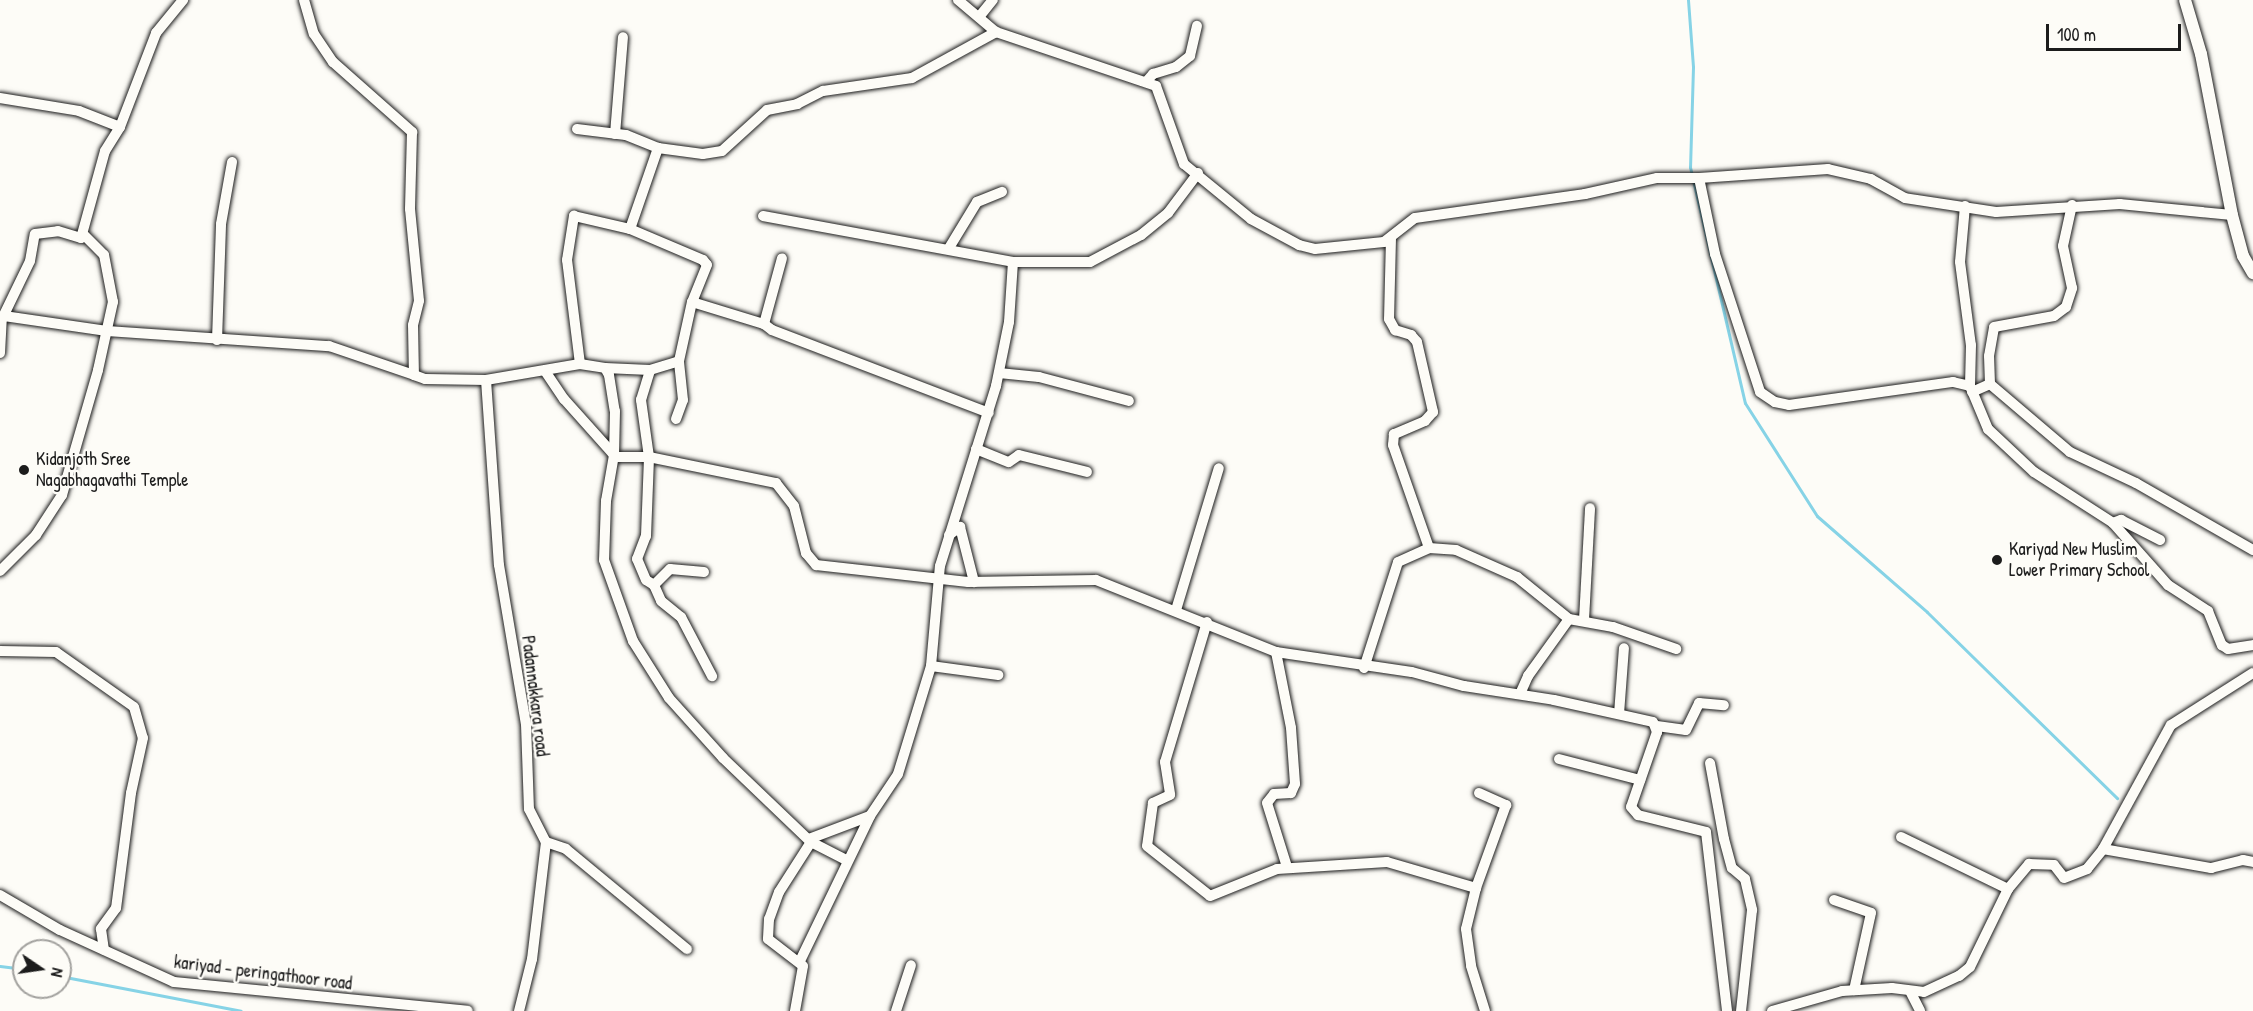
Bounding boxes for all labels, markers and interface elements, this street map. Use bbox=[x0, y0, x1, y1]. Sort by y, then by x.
scale bar bbox=[2049, 12, 2184, 50]
text: 100 m bbox=[2057, 22, 2096, 47]
place label: Kidanjoth Sree Nagabhagavathi Temple bbox=[36, 449, 188, 492]
marker: Kidanjoth Sree Nagabhagavathi Temple bbox=[17, 463, 31, 477]
place label: Kariyad New Muslim Lower Primary School bbox=[2009, 539, 2149, 582]
marker: Kariyad New Muslim Lower Primary School bbox=[1990, 553, 2004, 567]
street label: Padannakkara road bbox=[517, 634, 553, 758]
north arrow bbox=[12, 939, 72, 999]
street label: kariyad - peringathoor road bbox=[173, 951, 353, 995]
text: N bbox=[46, 966, 69, 979]

